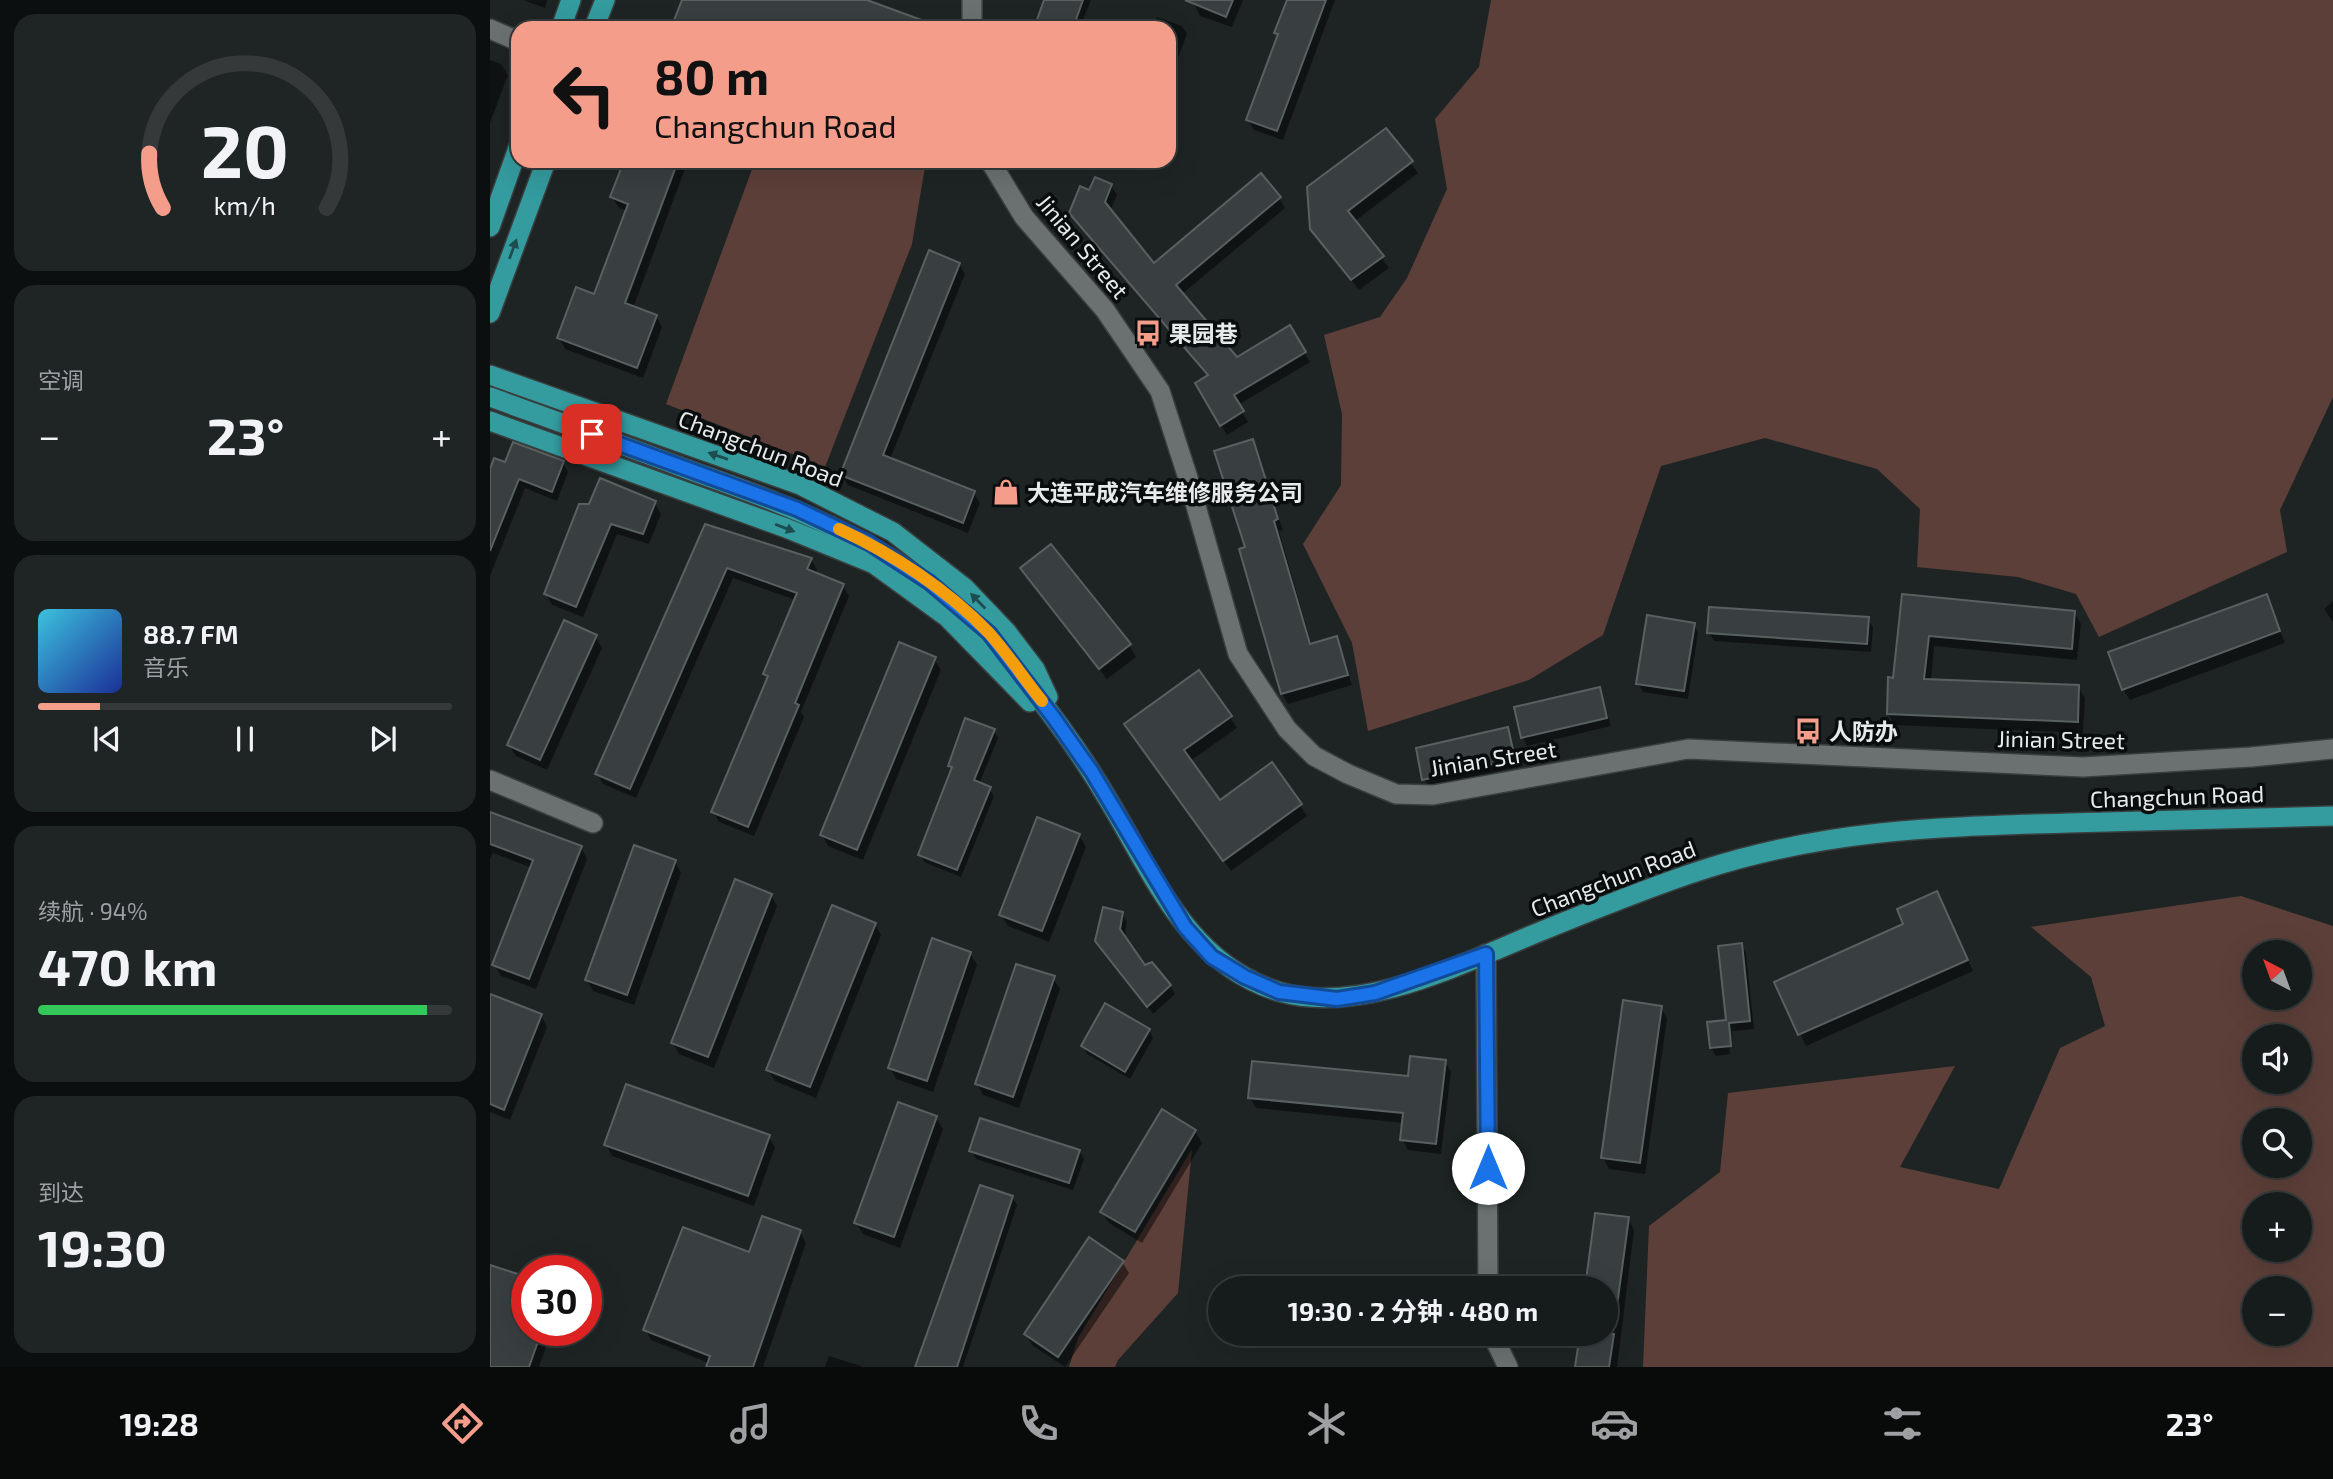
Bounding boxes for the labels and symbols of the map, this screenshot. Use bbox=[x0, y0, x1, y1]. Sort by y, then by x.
street label: Jinian Street bbox=[1031, 188, 1135, 304]
one-way arrow bbox=[508, 238, 519, 259]
bus stop icon: 果园巷 bbox=[1133, 318, 1163, 348]
place label: 果园巷 bbox=[1169, 319, 1238, 347]
pin bbox=[562, 404, 622, 464]
street label: Changchun Road bbox=[675, 404, 847, 492]
one-way arrow bbox=[707, 450, 728, 461]
shop icon: 大连平成汽车维修服务公司 bbox=[991, 477, 1021, 507]
place label: 大连平成汽车维修服务公司 bbox=[1027, 478, 1303, 506]
one-way arrow bbox=[774, 523, 795, 534]
one-way arrow bbox=[970, 593, 986, 610]
bus stop icon: 人防办 bbox=[1793, 716, 1823, 746]
place label: 人防办 bbox=[1829, 717, 1898, 745]
street label: Jinian Street bbox=[1997, 724, 2125, 754]
street label: Jinian Street bbox=[1428, 734, 1558, 782]
street label: Changchun Road bbox=[2089, 779, 2265, 813]
street label: Changchun Road bbox=[1527, 834, 1699, 922]
north arrow bbox=[2242, 940, 2312, 1010]
position arrow bbox=[1451, 1131, 1525, 1205]
speed limit sign: 30 bbox=[511, 1255, 602, 1346]

